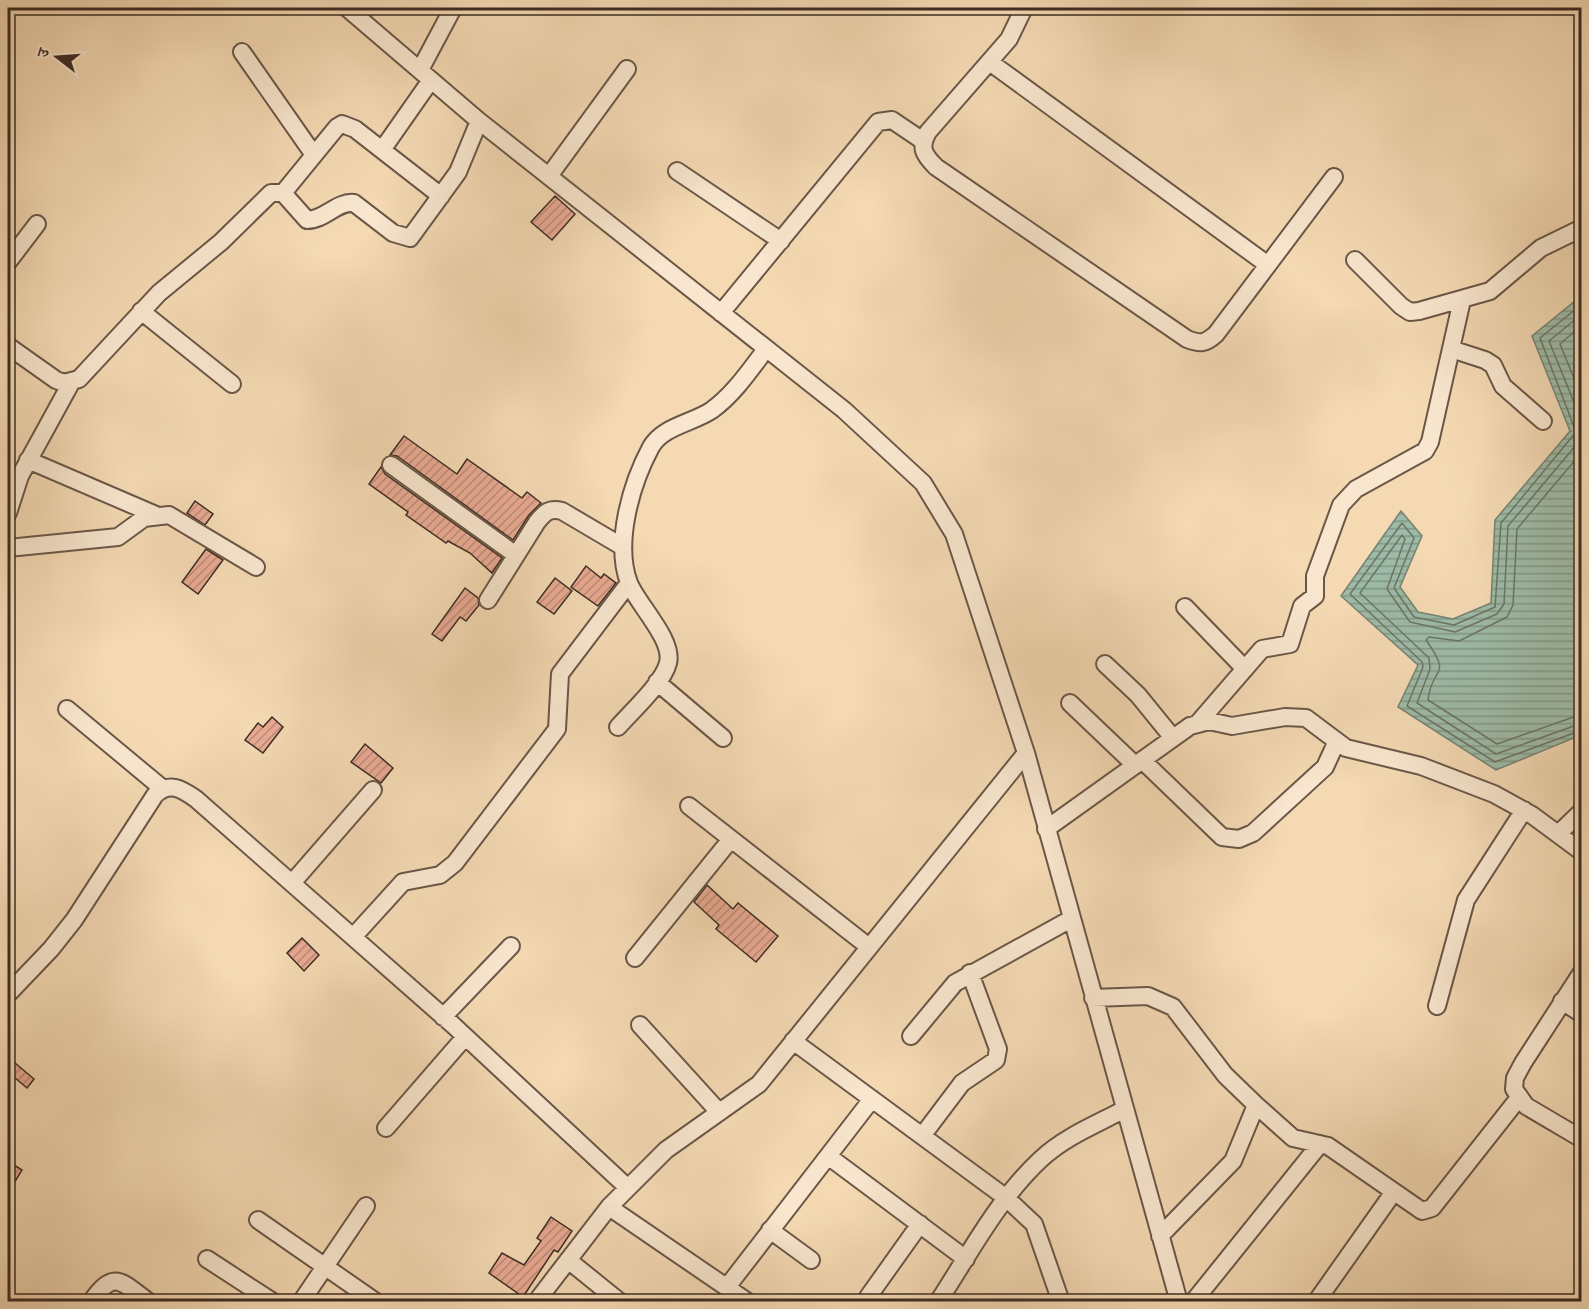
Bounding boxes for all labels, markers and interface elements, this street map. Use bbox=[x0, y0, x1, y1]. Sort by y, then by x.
north arrow bbox=[27, 27, 87, 87]
text: उ bbox=[35, 45, 54, 60]

